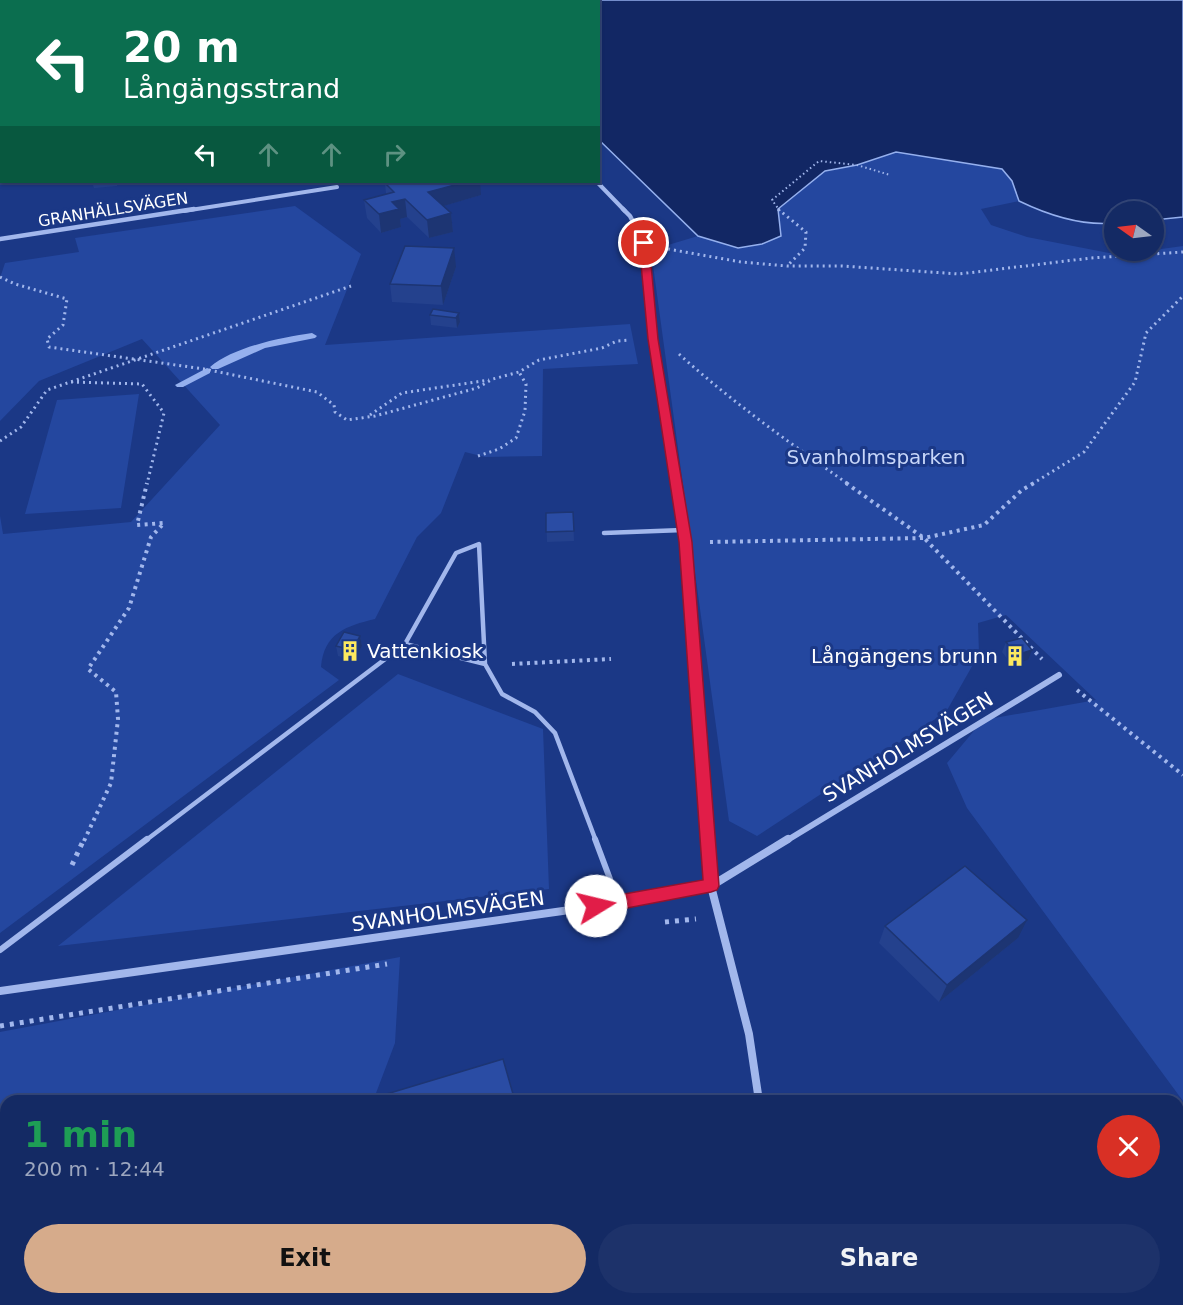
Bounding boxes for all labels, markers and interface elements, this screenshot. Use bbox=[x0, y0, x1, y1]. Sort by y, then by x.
text: 20 m bbox=[123, 23, 240, 72]
icon: left bbox=[24, 24, 102, 102]
text: Långängsstrand bbox=[123, 73, 340, 104]
icon: left bbox=[189, 138, 222, 171]
icon: ahead bbox=[252, 138, 285, 171]
icon: ahead bbox=[315, 138, 348, 171]
icon: right bbox=[378, 138, 411, 171]
street label: GRANHÄLLSVÄGEN bbox=[37, 188, 190, 231]
north arrow bbox=[1104, 201, 1164, 261]
map controls bbox=[1104, 201, 1164, 261]
pin bbox=[618, 217, 669, 268]
icon: arrive bbox=[627, 226, 660, 259]
park label: Svanholmsparken bbox=[787, 445, 965, 469]
building icon: Vattenkiosk bbox=[338, 639, 362, 663]
place label: Vattenkiosk bbox=[367, 639, 484, 663]
place label: Långängens brunn bbox=[811, 644, 998, 668]
building icon: Långängens brunn bbox=[1003, 644, 1027, 668]
street label: SVANHOLMSVÄGEN bbox=[818, 687, 998, 807]
position arrow bbox=[564, 874, 628, 938]
street label: SVANHOLMSVÄGEN bbox=[350, 886, 546, 936]
text: 1 min bbox=[24, 1114, 137, 1155]
button: close bbox=[1097, 1115, 1160, 1178]
text: 200 m · 12:44 bbox=[24, 1157, 165, 1181]
button: Exit bbox=[24, 1224, 586, 1293]
button: Share bbox=[598, 1224, 1160, 1293]

